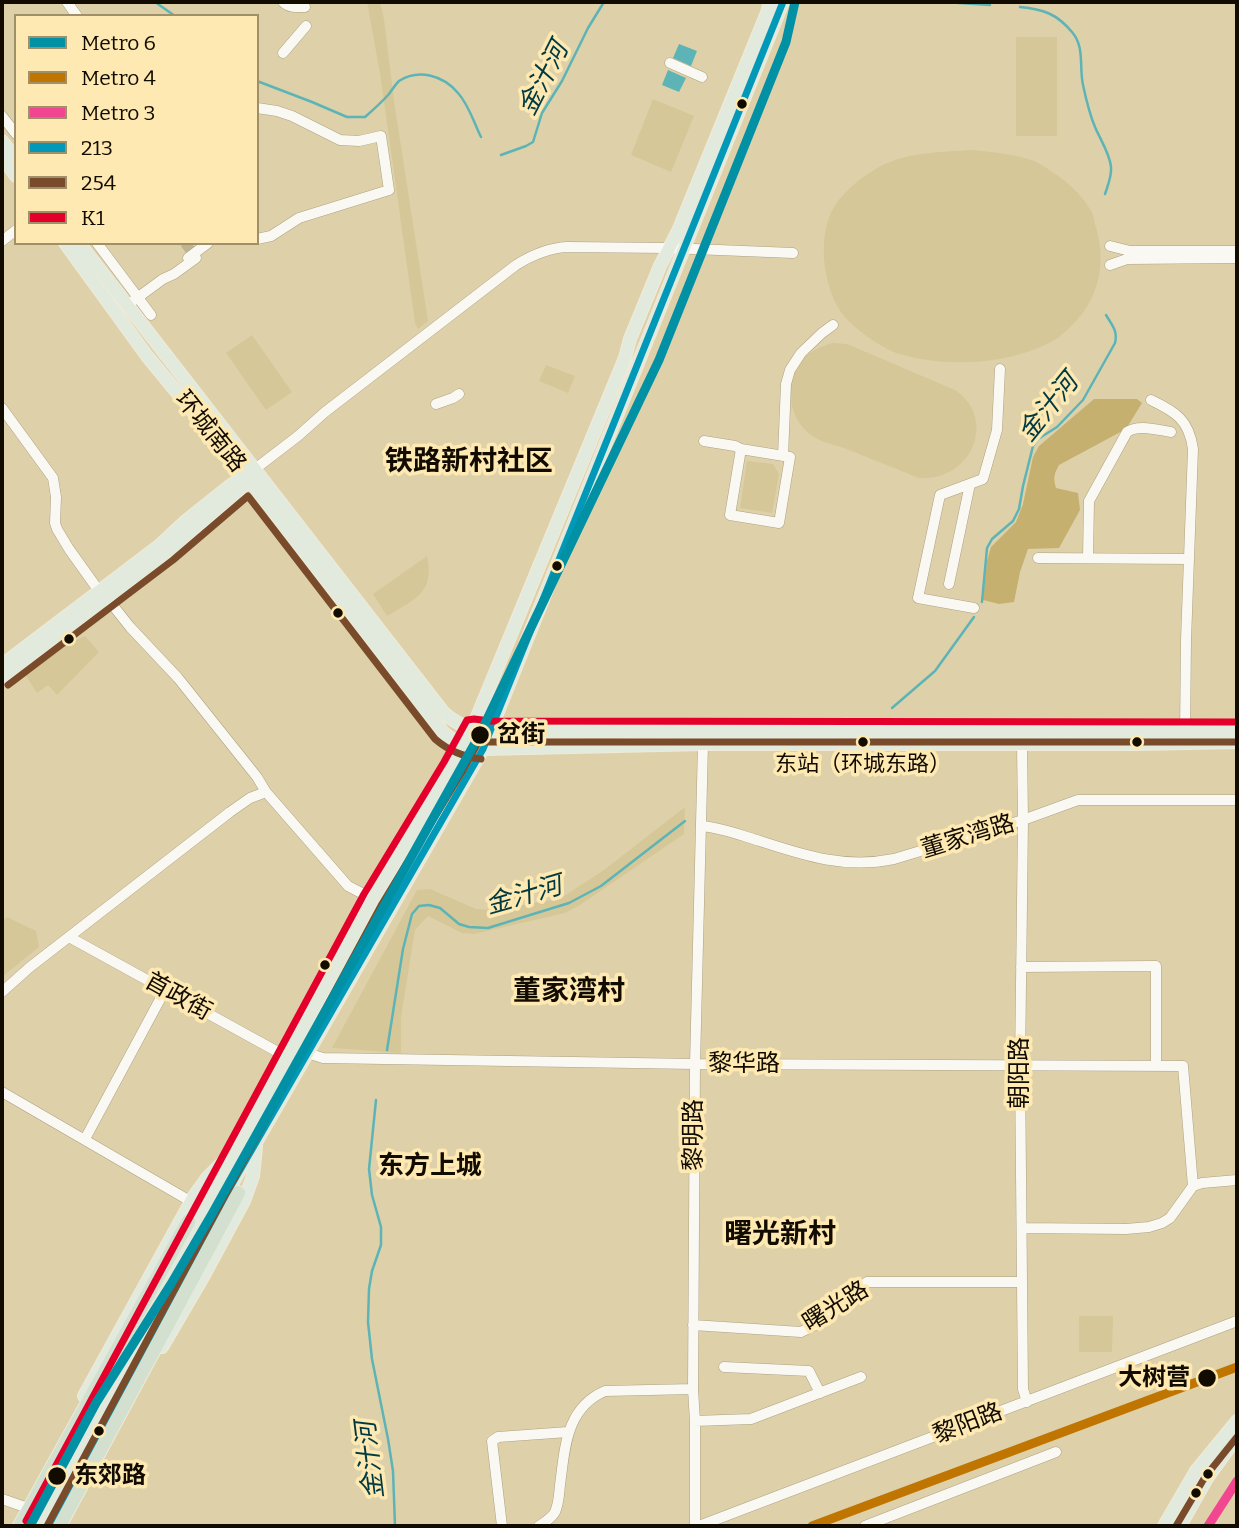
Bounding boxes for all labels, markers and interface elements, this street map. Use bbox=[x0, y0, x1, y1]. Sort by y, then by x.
legend bbox=[14, 14, 259, 245]
text: Metro 6 bbox=[81, 30, 156, 56]
water label: 金汁河 bbox=[512, 37, 576, 121]
text: Metro 4 bbox=[81, 65, 156, 91]
unlabelled marker bbox=[735, 97, 749, 111]
text: Metro 3 bbox=[81, 100, 156, 126]
text: 213 bbox=[81, 135, 113, 161]
text: 254 bbox=[81, 170, 116, 196]
text: K1 bbox=[81, 205, 104, 231]
water label: 金汁河 bbox=[1012, 368, 1086, 448]
street label: 环城南路 bbox=[169, 386, 251, 478]
district label: 铁路新村社区 bbox=[385, 445, 553, 479]
unlabelled marker bbox=[550, 559, 564, 573]
unlabelled marker bbox=[331, 606, 345, 620]
unlabelled marker bbox=[62, 632, 76, 646]
place label: 岔街 bbox=[497, 721, 545, 749]
marker: 岔街 bbox=[469, 724, 491, 746]
marker: 东站（环城东路） bbox=[856, 735, 870, 749]
unlabelled marker bbox=[1130, 735, 1144, 749]
place label: 东站（环城东路） bbox=[775, 752, 951, 778]
street label: 董家湾路 bbox=[918, 809, 1018, 865]
water label: 金汁河 bbox=[482, 870, 566, 922]
unlabelled marker bbox=[318, 958, 332, 972]
street label: 首政街 bbox=[140, 967, 216, 1027]
district label: 董家湾村 bbox=[513, 975, 625, 1009]
street label: 朝阳路 bbox=[1006, 1037, 1034, 1109]
street label: 黎华路 bbox=[708, 1050, 780, 1078]
street label: 黎明路 bbox=[680, 1099, 708, 1171]
district label: 东方上城 bbox=[378, 1151, 482, 1183]
district label: 曙光新村 bbox=[724, 1218, 836, 1252]
street label: 曙光路 bbox=[798, 1276, 874, 1338]
place label: 大树营 bbox=[1118, 1364, 1190, 1392]
marker: 大树营 bbox=[1196, 1367, 1218, 1389]
street label: 黎阳路 bbox=[929, 1398, 1007, 1450]
water label: 金汁河 bbox=[351, 1419, 391, 1501]
unlabelled marker bbox=[92, 1424, 106, 1438]
place label: 东郊路 bbox=[74, 1462, 146, 1490]
marker: 东郊路 bbox=[46, 1465, 68, 1487]
unlabelled marker bbox=[1201, 1467, 1215, 1481]
unlabelled marker bbox=[1189, 1486, 1203, 1500]

